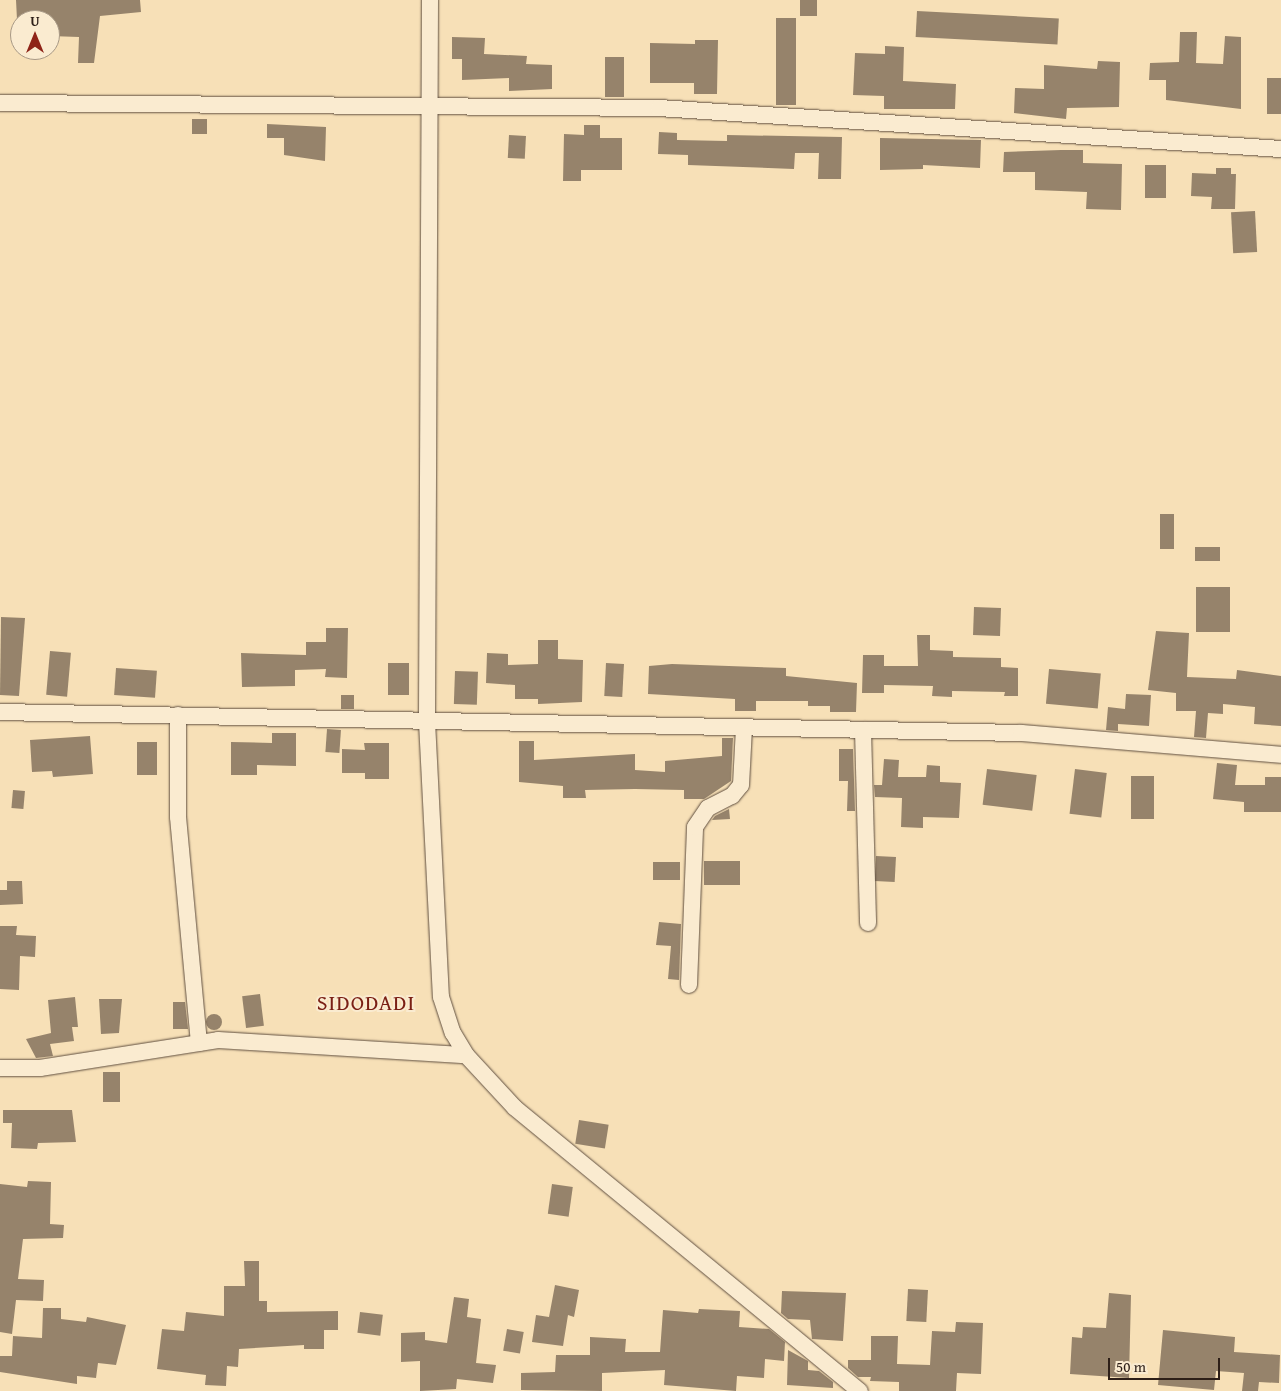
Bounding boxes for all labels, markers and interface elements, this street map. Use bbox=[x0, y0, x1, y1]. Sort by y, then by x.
north arrow bbox=[10, 10, 60, 60]
text: U bbox=[30, 11, 40, 31]
district label: SIDODADI bbox=[316, 990, 416, 1016]
scale bar bbox=[1111, 1348, 1224, 1380]
text: 50 m bbox=[1116, 1356, 1146, 1377]

